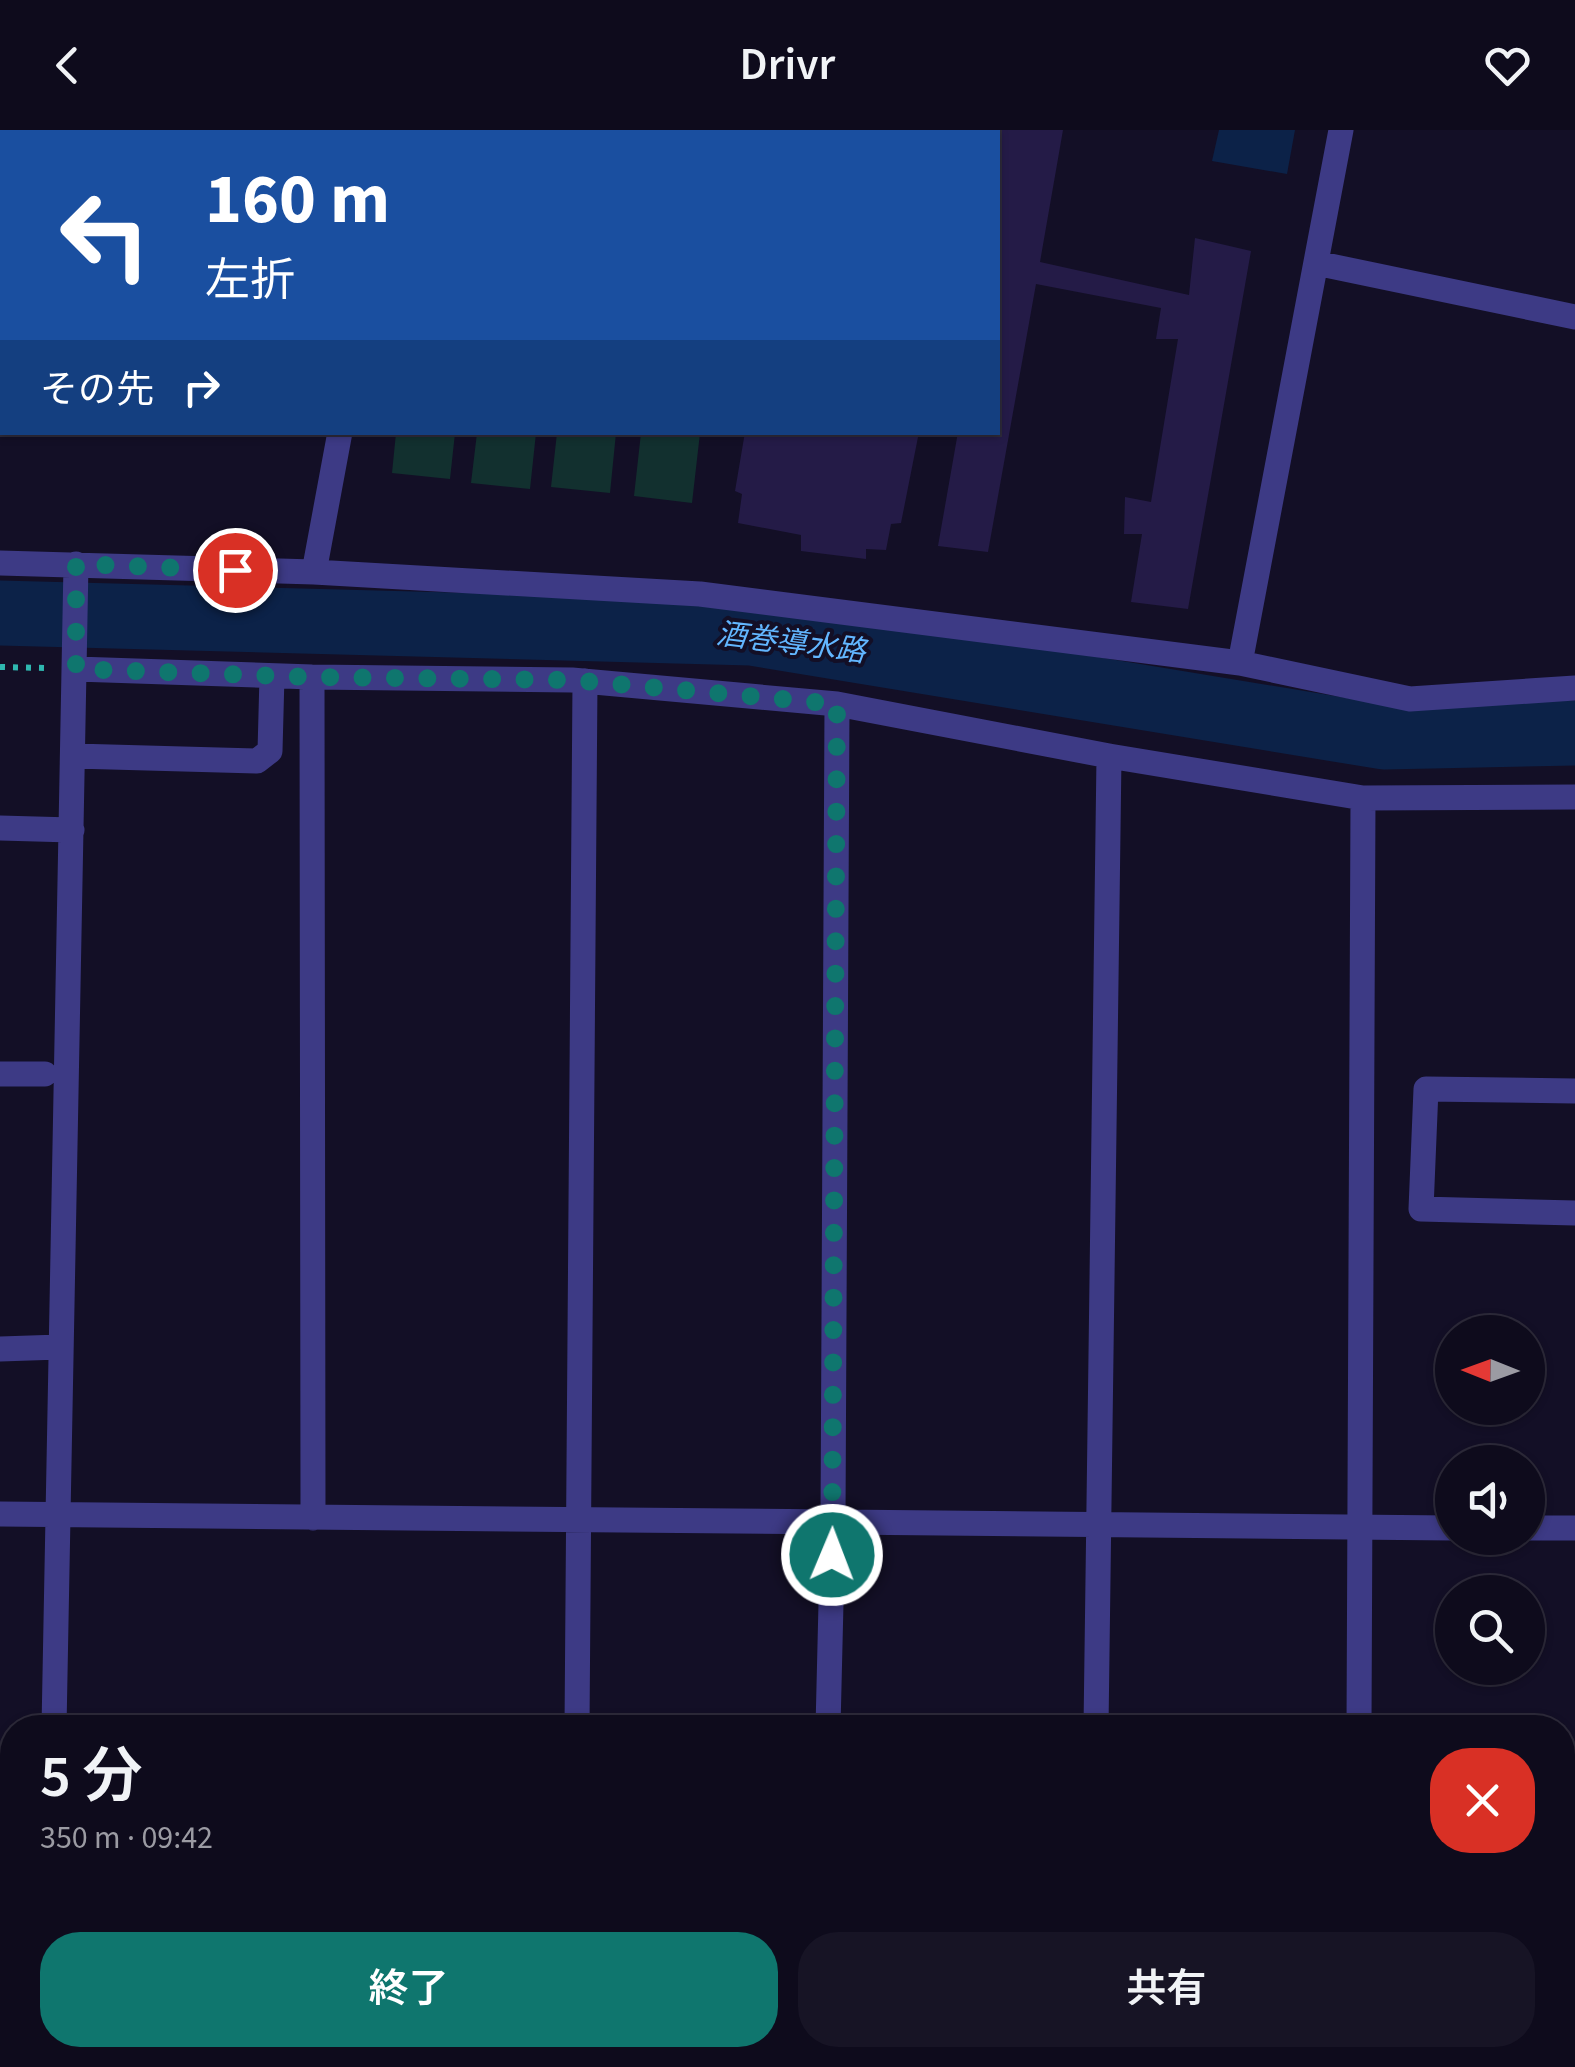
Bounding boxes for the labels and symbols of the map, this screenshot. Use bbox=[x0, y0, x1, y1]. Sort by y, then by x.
pin bbox=[193, 528, 278, 613]
water label: 酒巻導水路 bbox=[714, 613, 871, 674]
north arrow bbox=[1435, 1315, 1545, 1425]
position arrow bbox=[780, 1503, 884, 1607]

